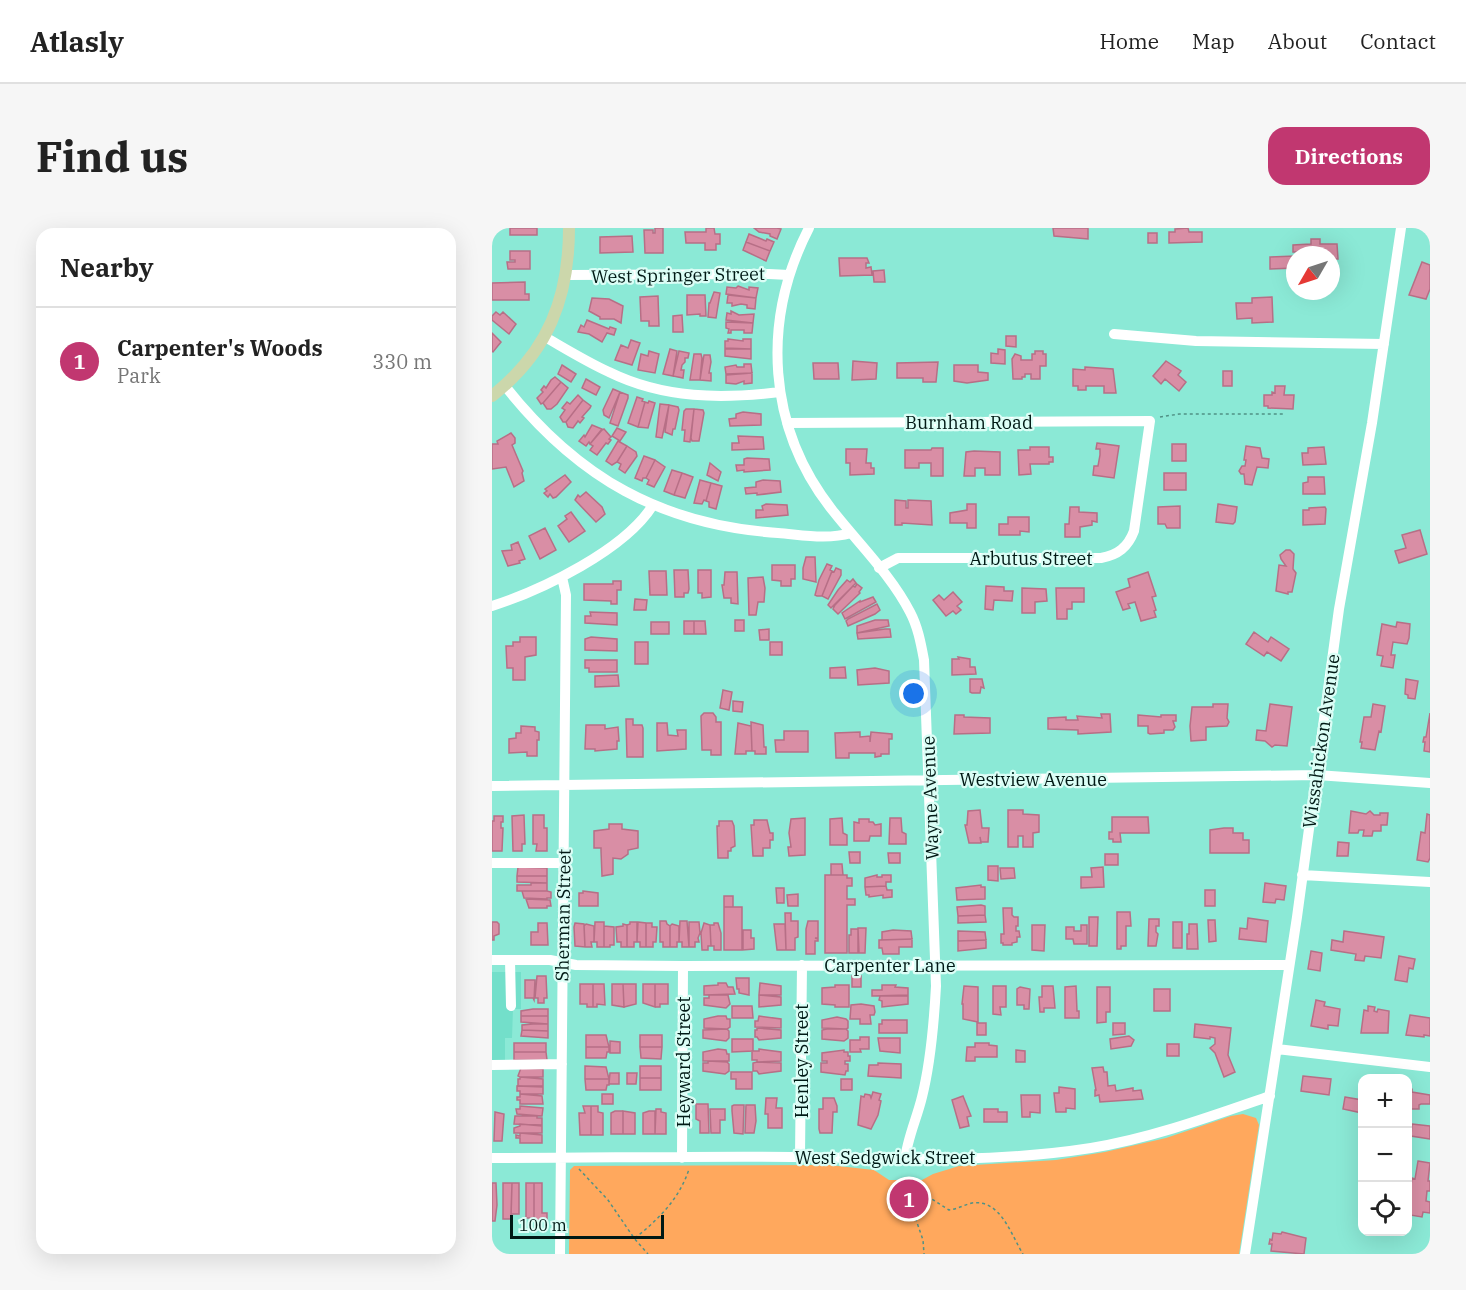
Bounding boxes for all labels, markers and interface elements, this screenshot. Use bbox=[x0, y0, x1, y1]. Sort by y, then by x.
text: Atlasly bbox=[30, 23, 124, 60]
text: Home bbox=[1099, 27, 1159, 55]
text: Map bbox=[1192, 27, 1235, 55]
text: About bbox=[1268, 27, 1327, 55]
text: Contact bbox=[1360, 27, 1436, 55]
button: Directions bbox=[1268, 127, 1430, 185]
text: Find us bbox=[36, 129, 188, 184]
north arrow bbox=[1286, 246, 1340, 300]
text: Nearby bbox=[60, 250, 154, 284]
street label: West Springer Street bbox=[591, 262, 765, 288]
text: Carpenter's Woods bbox=[117, 333, 323, 362]
text: 1 bbox=[74, 348, 86, 375]
text: 330 m bbox=[372, 348, 432, 375]
text: Park bbox=[117, 362, 161, 389]
street label: Burnham Road bbox=[905, 411, 1033, 434]
street label: Arbutus Street bbox=[969, 547, 1093, 570]
street label: Wissahickon Avenue bbox=[1297, 652, 1345, 830]
your location bbox=[899, 679, 928, 708]
street label: Wayne Avenue bbox=[916, 736, 944, 860]
street label: Westview Avenue bbox=[959, 768, 1107, 791]
street label: Sherman Street bbox=[550, 848, 576, 982]
street label: Carpenter Lane bbox=[824, 954, 956, 977]
street label: Heyward Street bbox=[672, 996, 695, 1128]
street label: Henley Street bbox=[790, 1004, 813, 1118]
map controls bbox=[1358, 1074, 1412, 1236]
button: + bbox=[1358, 1074, 1412, 1128]
button: − bbox=[1358, 1128, 1412, 1182]
street label: West Sedgwick Street bbox=[795, 1146, 975, 1169]
pin: 1 bbox=[890, 1176, 928, 1222]
button: locate bbox=[1358, 1182, 1412, 1236]
scale bar bbox=[510, 1212, 664, 1240]
text: 100 m bbox=[519, 1215, 567, 1235]

